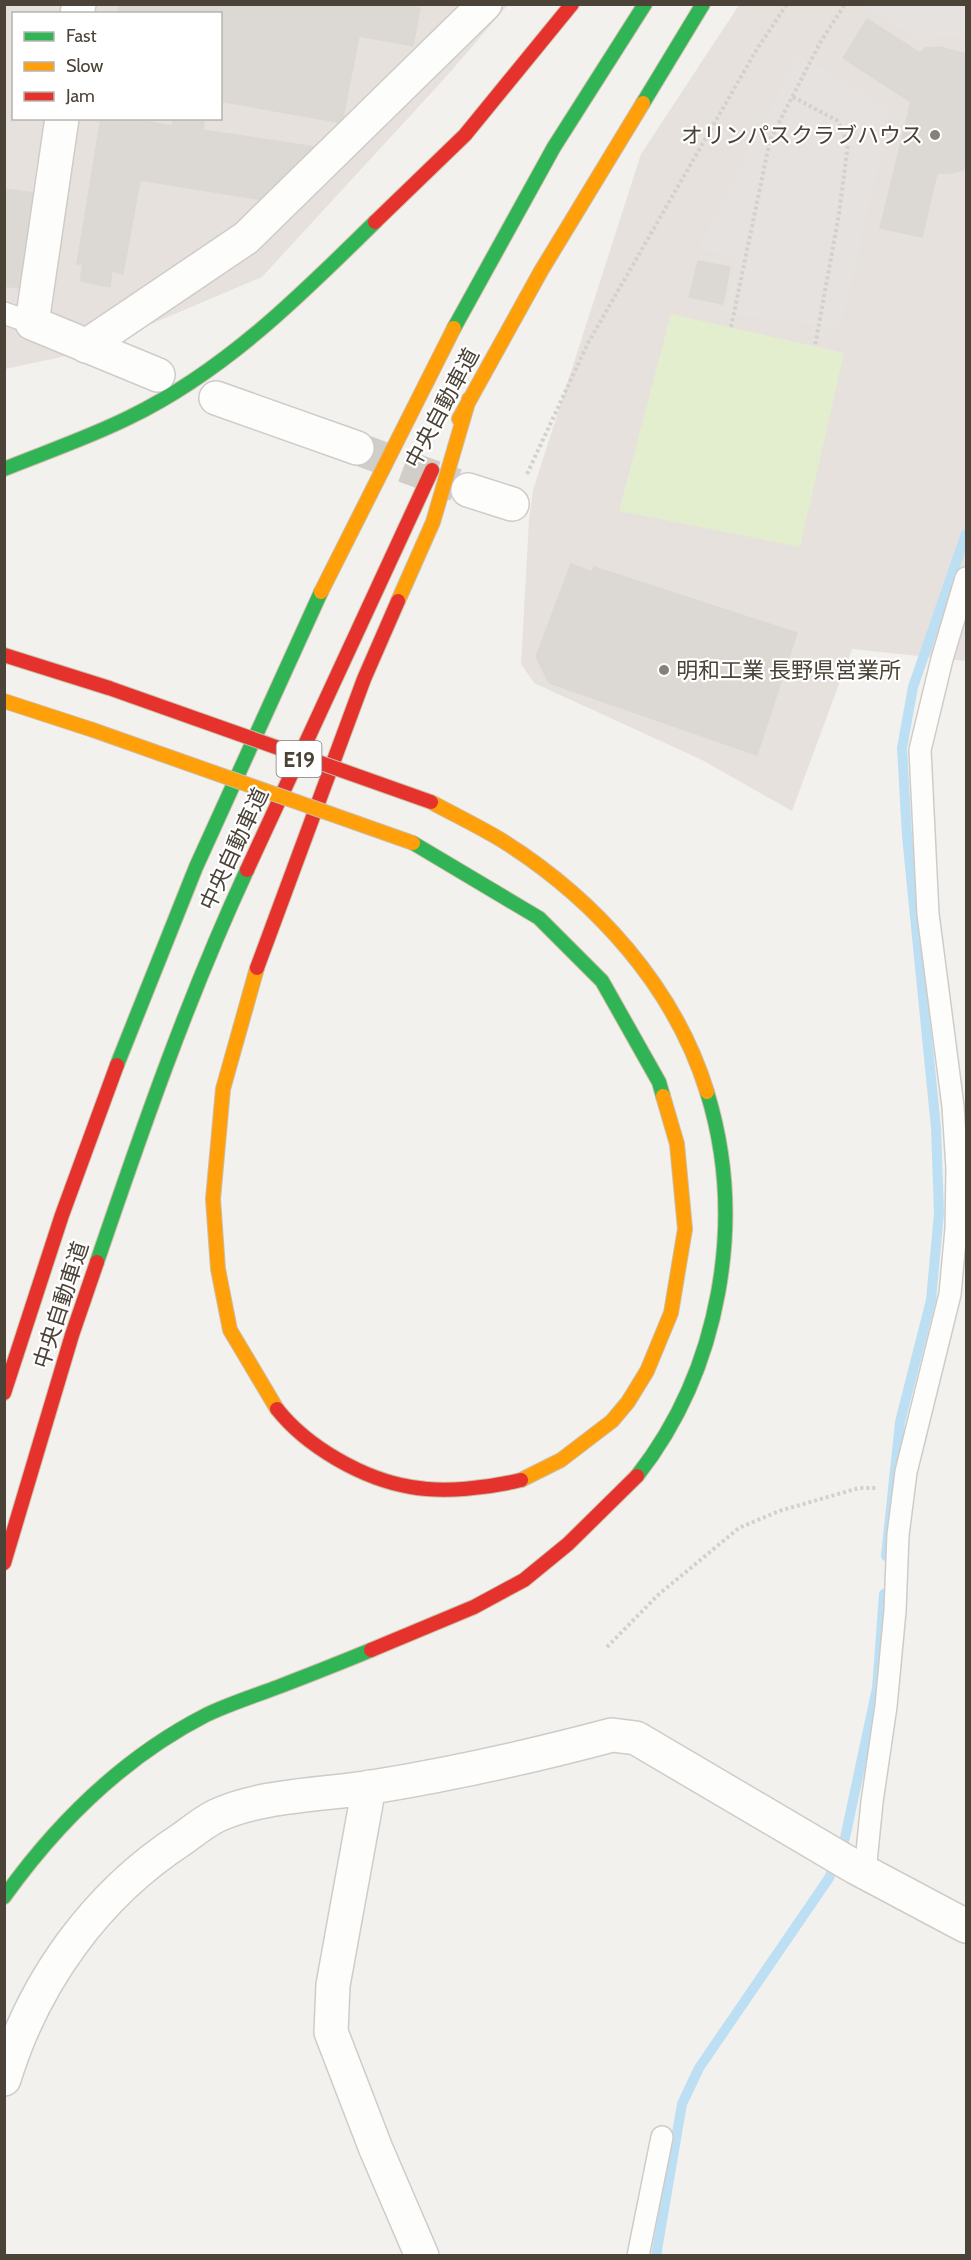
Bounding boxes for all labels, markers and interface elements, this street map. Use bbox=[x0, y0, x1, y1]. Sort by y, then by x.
legend bbox=[12, 12, 222, 120]
text: Fast bbox=[66, 25, 97, 47]
text: Slow bbox=[66, 55, 103, 77]
text: Jam bbox=[65, 85, 95, 107]
place label: オリンパスクラブハウス bbox=[681, 122, 923, 149]
marker: オリンパスクラブハウス bbox=[928, 128, 942, 142]
street label: 中央自動車道 bbox=[399, 343, 485, 473]
place label: 明和工業 長野県営業所 bbox=[676, 657, 901, 684]
marker: 明和工業 長野県営業所 bbox=[657, 663, 671, 677]
road number: E19 bbox=[276, 741, 322, 777]
street label: 中央自動車道 bbox=[194, 783, 274, 915]
street label: 中央自動車道 bbox=[28, 1238, 94, 1372]

